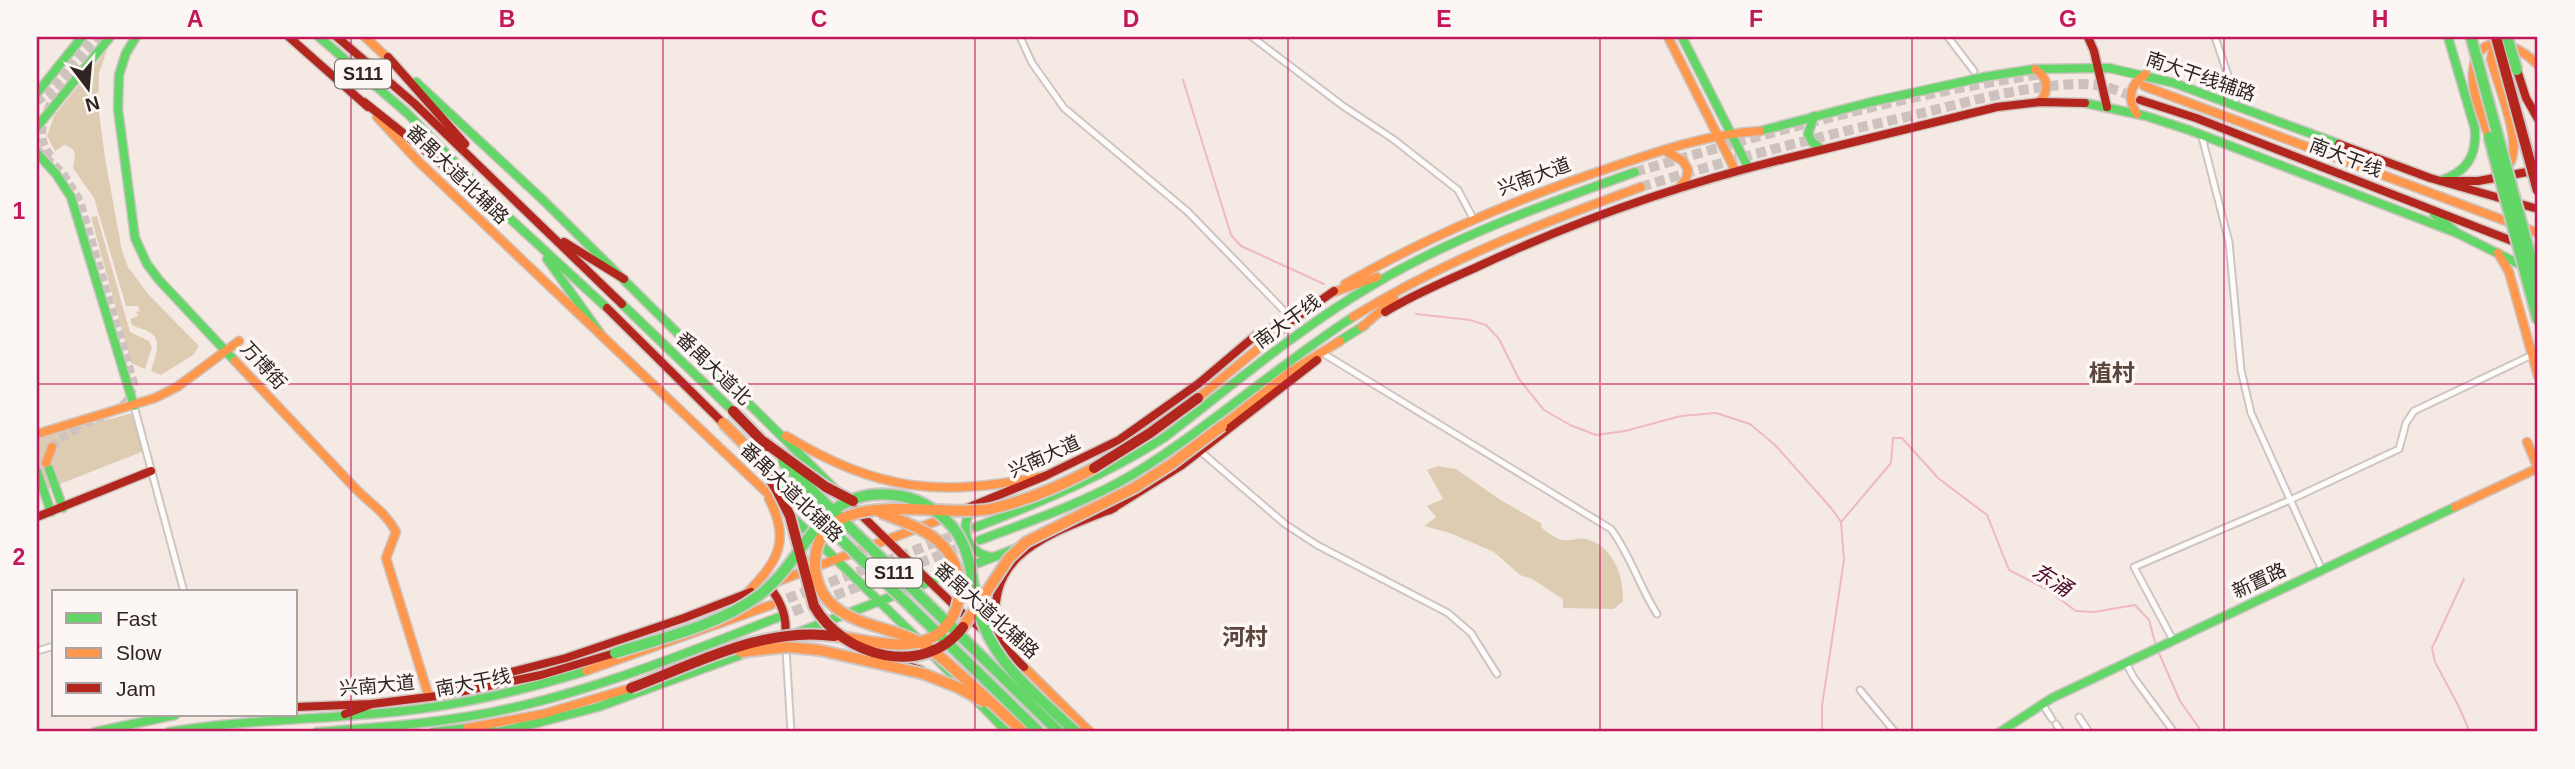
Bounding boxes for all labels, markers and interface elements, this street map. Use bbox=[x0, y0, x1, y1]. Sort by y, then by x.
text: A bbox=[187, 6, 203, 32]
text: B bbox=[499, 6, 515, 32]
text: C bbox=[811, 6, 827, 32]
text: D bbox=[1123, 6, 1139, 32]
text: E bbox=[1436, 6, 1452, 32]
text: F bbox=[1749, 6, 1763, 32]
text: G bbox=[2059, 6, 2077, 32]
text: H bbox=[2372, 6, 2388, 32]
street label: 南大干线辅路 bbox=[2144, 48, 2258, 105]
north arrow bbox=[52, 52, 122, 122]
road number: S111 bbox=[335, 60, 391, 88]
text: N bbox=[83, 92, 102, 116]
street label: 番禺大道北辅路 bbox=[403, 121, 513, 228]
street label: 南大干线 bbox=[2307, 134, 2385, 181]
street label: 兴南大道 bbox=[1495, 154, 1573, 199]
text: 1 bbox=[13, 198, 26, 224]
street label: 南大干线 bbox=[1250, 291, 1324, 352]
street label: 番禺大道北 bbox=[672, 328, 755, 409]
street label: 万博街 bbox=[237, 337, 291, 393]
district label: 植村 bbox=[2089, 360, 2135, 386]
street label: 兴南大道 bbox=[1005, 431, 1083, 482]
street label: 番禺大道北铺路 bbox=[737, 439, 847, 546]
text: 2 bbox=[13, 544, 25, 570]
road number: S111 bbox=[866, 558, 922, 588]
street label: 番禺大道北辅路 bbox=[930, 558, 1043, 663]
water label: 东涌 bbox=[2028, 559, 2078, 602]
street label: 新置路 bbox=[2229, 559, 2289, 602]
legend bbox=[52, 590, 298, 716]
text: Fast bbox=[116, 607, 157, 630]
district label: 河村 bbox=[1222, 624, 1268, 650]
text: Slow bbox=[116, 641, 162, 664]
street label: 南大干线 bbox=[434, 665, 512, 700]
street label: 兴南大道 bbox=[338, 672, 416, 699]
text: Jam bbox=[116, 677, 156, 700]

